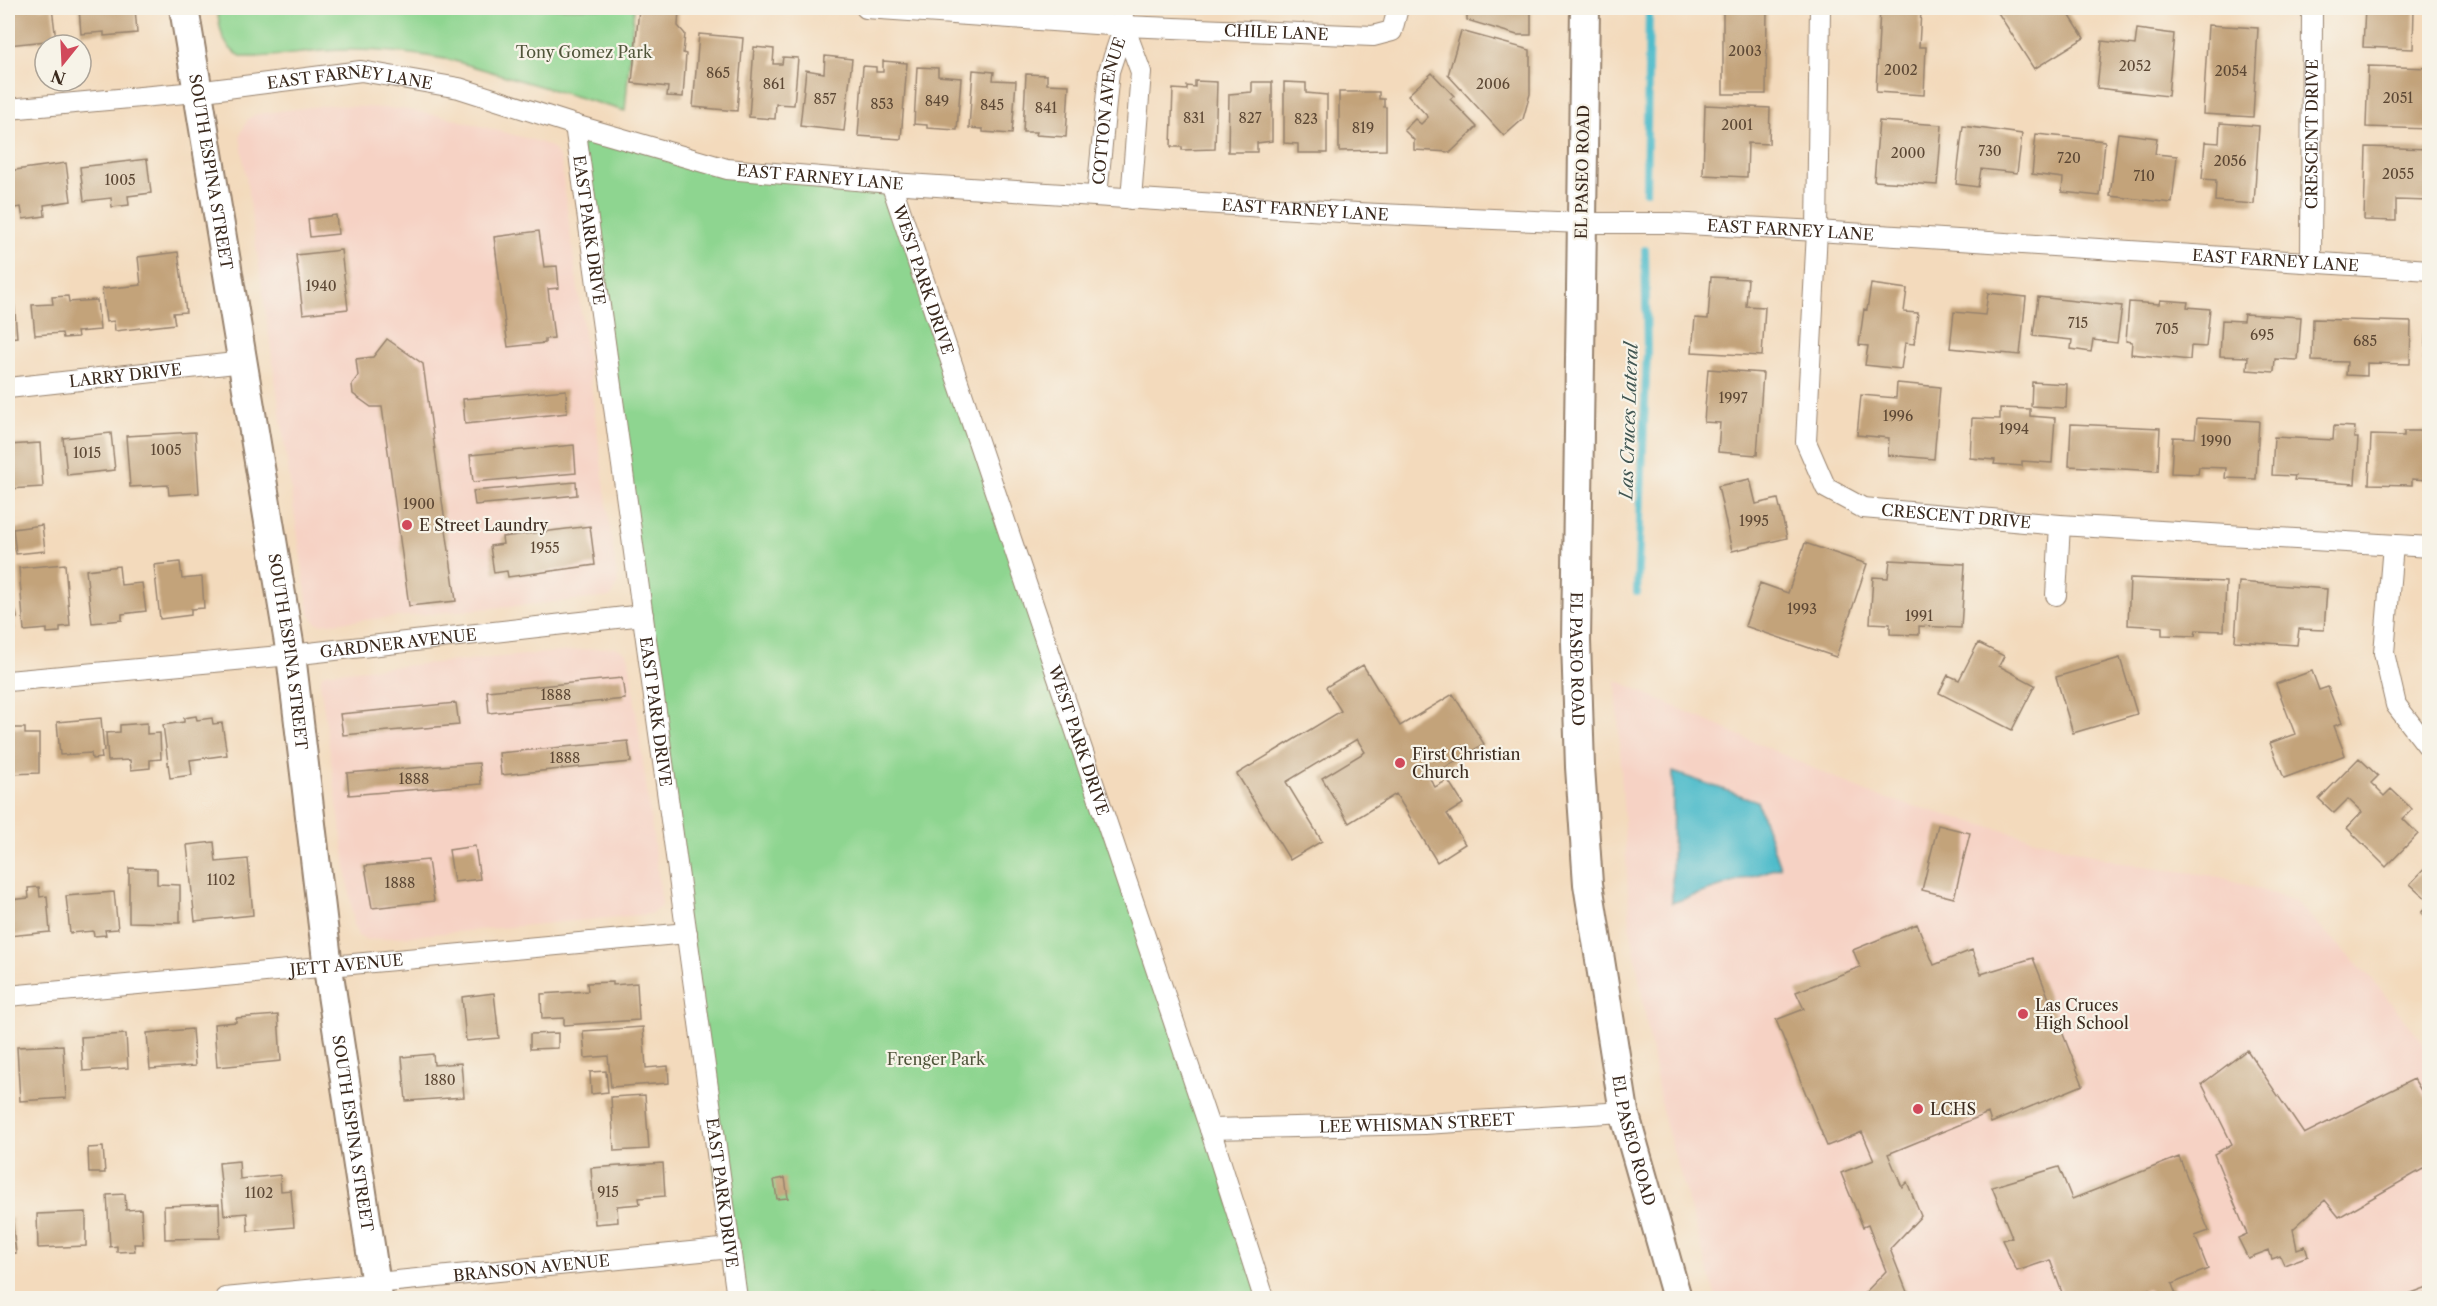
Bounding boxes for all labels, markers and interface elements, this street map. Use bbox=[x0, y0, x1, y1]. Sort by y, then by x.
street label: CHILE LANE bbox=[1224, 20, 1329, 44]
north arrow bbox=[33, 33, 93, 93]
street label: COTTON AVENUE bbox=[1088, 35, 1130, 186]
park label: Tony Gomez Park bbox=[516, 42, 653, 62]
house number: 2003 bbox=[1728, 42, 1762, 60]
house number: 2052 bbox=[2119, 57, 2151, 75]
street label: CRESCENT DRIVE bbox=[2301, 59, 2322, 209]
street label: EAST FARNEY LANE bbox=[266, 61, 434, 93]
house number: 2002 bbox=[1884, 61, 1918, 79]
house number: 2054 bbox=[2215, 62, 2247, 80]
house number: 865 bbox=[706, 64, 730, 82]
text: N bbox=[49, 66, 68, 89]
street label: SOUTH ESPINA STREET bbox=[185, 72, 237, 271]
house number: 861 bbox=[763, 75, 785, 93]
house number: 2006 bbox=[1476, 75, 1510, 93]
house number: 2051 bbox=[2383, 89, 2413, 107]
house number: 857 bbox=[814, 90, 836, 108]
house number: 849 bbox=[925, 92, 949, 110]
house number: 853 bbox=[870, 95, 894, 113]
house number: 845 bbox=[980, 96, 1004, 114]
house number: 841 bbox=[1035, 99, 1057, 117]
street label: EL PASEO ROAD bbox=[1571, 105, 1593, 239]
house number: 831 bbox=[1183, 109, 1205, 127]
house number: 827 bbox=[1238, 109, 1262, 127]
house number: 823 bbox=[1294, 110, 1318, 128]
house number: 2001 bbox=[1721, 116, 1753, 134]
house number: 819 bbox=[1352, 119, 1374, 137]
house number: 730 bbox=[1978, 142, 2002, 160]
house number: 2000 bbox=[1891, 144, 1925, 162]
house number: 720 bbox=[2057, 149, 2081, 167]
house number: 2056 bbox=[2214, 152, 2246, 170]
street label: EAST PARK DRIVE bbox=[569, 154, 610, 306]
street label: EAST FARNEY LANE bbox=[736, 160, 904, 194]
house number: 2055 bbox=[2382, 165, 2414, 183]
house number: 710 bbox=[2133, 167, 2155, 185]
house number: 1005 bbox=[104, 171, 136, 189]
street label: EAST FARNEY LANE bbox=[1221, 194, 1389, 224]
street label: WEST PARK DRIVE bbox=[889, 201, 958, 357]
street label: EAST FARNEY LANE bbox=[1706, 215, 1875, 245]
street label: EAST FARNEY LANE bbox=[2191, 245, 2360, 275]
house number: 1940 bbox=[305, 277, 337, 295]
house number: 715 bbox=[2068, 314, 2088, 332]
house number: 705 bbox=[2155, 320, 2179, 338]
house number: 695 bbox=[2250, 326, 2274, 344]
house number: 685 bbox=[2353, 332, 2377, 350]
water label: Las Cruces Lateral bbox=[1615, 340, 1643, 502]
street label: LARRY DRIVE bbox=[68, 359, 183, 391]
house number: 1997 bbox=[1718, 389, 1748, 407]
house number: 1996 bbox=[1883, 407, 1913, 425]
house number: 1994 bbox=[1999, 420, 2029, 438]
house number: 1990 bbox=[2200, 432, 2232, 450]
house number: 1005 bbox=[150, 441, 182, 459]
house number: 1015 bbox=[73, 444, 101, 462]
house number: 1900 bbox=[403, 495, 435, 513]
street label: CRESCENT DRIVE bbox=[1880, 500, 2032, 532]
house number: 1995 bbox=[1739, 512, 1769, 530]
place label: E Street Laundry bbox=[419, 515, 549, 535]
marker: E Street Laundry bbox=[400, 518, 414, 532]
house number: 1955 bbox=[530, 539, 560, 557]
street label: SOUTH ESPINA STREET bbox=[264, 552, 312, 751]
street label: EL PASEO ROAD bbox=[1566, 592, 1589, 726]
house number: 1993 bbox=[1787, 600, 1817, 618]
house number: 1991 bbox=[1905, 607, 1933, 625]
street label: GARDNER AVENUE bbox=[319, 624, 478, 662]
street label: EAST PARK DRIVE bbox=[636, 635, 676, 788]
street label: WEST PARK DRIVE bbox=[1044, 662, 1113, 818]
house number: 1888 bbox=[541, 686, 571, 704]
place label: First Christian Church bbox=[1412, 744, 1521, 782]
house number: 1888 bbox=[550, 749, 580, 767]
marker: First Christian Church bbox=[1393, 756, 1407, 770]
house number: 1888 bbox=[399, 770, 429, 788]
house number: 1102 bbox=[207, 871, 235, 889]
house number: 1888 bbox=[385, 874, 415, 892]
street label: JETT AVENUE bbox=[286, 949, 404, 980]
place label: Las Cruces High School bbox=[2035, 995, 2129, 1033]
marker: Las Cruces High School bbox=[2016, 1007, 2030, 1021]
street label: SOUTH ESPINA STREET bbox=[328, 1034, 378, 1233]
park label: Frenger Park bbox=[887, 1049, 986, 1069]
house number: 1880 bbox=[424, 1071, 456, 1089]
street label: EL PASEO ROAD bbox=[1608, 1074, 1660, 1208]
place label: LCHS bbox=[1930, 1099, 1976, 1119]
marker: LCHS bbox=[1911, 1102, 1925, 1116]
street label: LEE WHISMAN STREET bbox=[1319, 1109, 1515, 1136]
street label: EAST PARK DRIVE bbox=[702, 1117, 743, 1269]
house number: 915 bbox=[597, 1183, 619, 1201]
house number: 1102 bbox=[245, 1184, 273, 1202]
street label: BRANSON AVENUE bbox=[452, 1250, 611, 1285]

